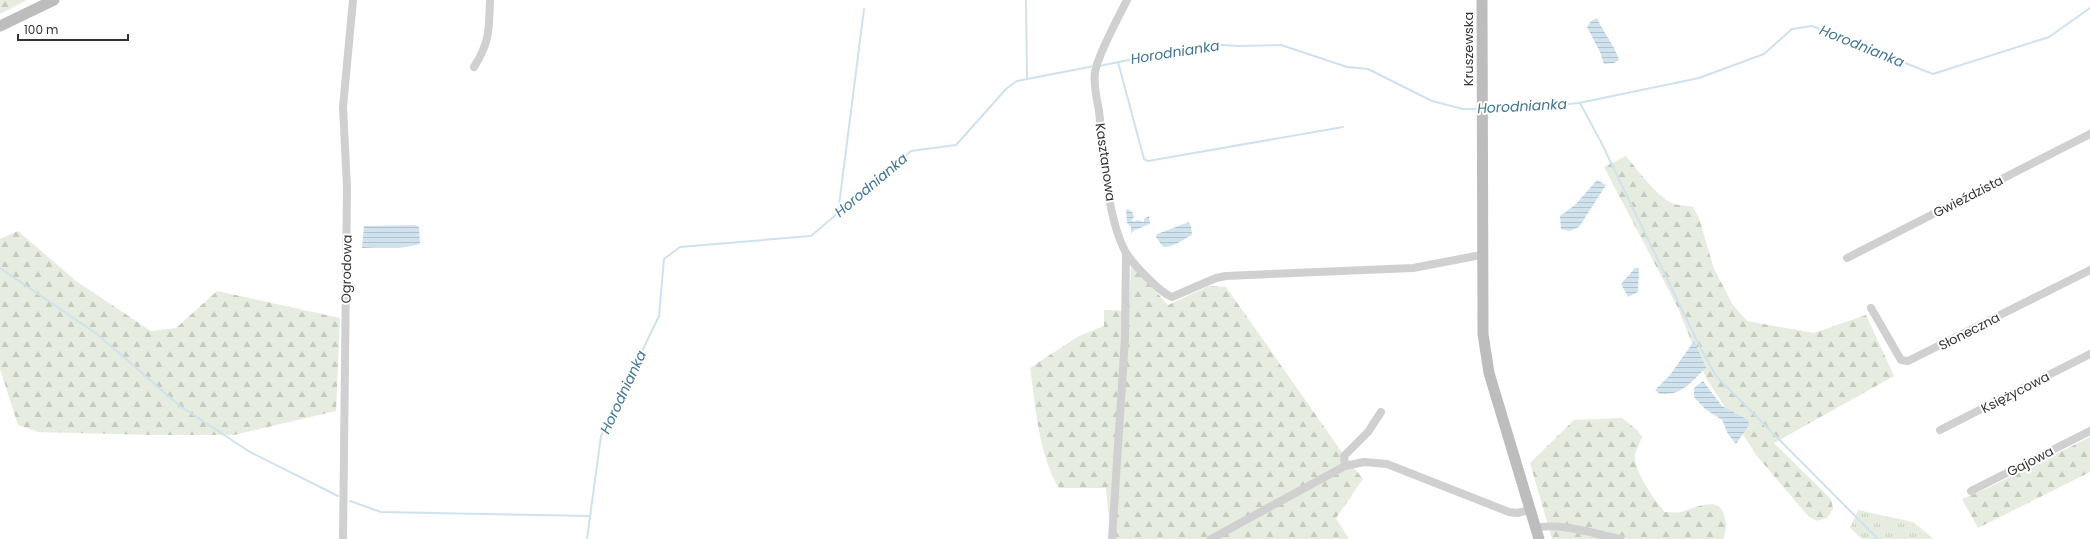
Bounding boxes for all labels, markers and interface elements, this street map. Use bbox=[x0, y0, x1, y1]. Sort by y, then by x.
street label: Kruszewska bbox=[1459, 12, 1478, 86]
scale bar bbox=[18, 16, 128, 42]
water label: Horodnianka bbox=[1817, 20, 1908, 72]
text: 100 m bbox=[24, 21, 58, 38]
water label: Horodnianka bbox=[1129, 35, 1221, 69]
water label: Horodnianka bbox=[1477, 94, 1568, 118]
street label: Kasztanowa bbox=[1091, 122, 1120, 202]
water label: Horodnianka bbox=[830, 148, 912, 222]
street label: Gwieździsta bbox=[1930, 171, 2006, 222]
street label: Ogrodowa bbox=[336, 234, 357, 304]
street label: Słoneczna bbox=[1935, 308, 2003, 355]
water label: Horodnianka bbox=[595, 347, 651, 437]
street label: Księżycowa bbox=[1978, 367, 2053, 418]
street label: Gajowa bbox=[2004, 442, 2057, 481]

